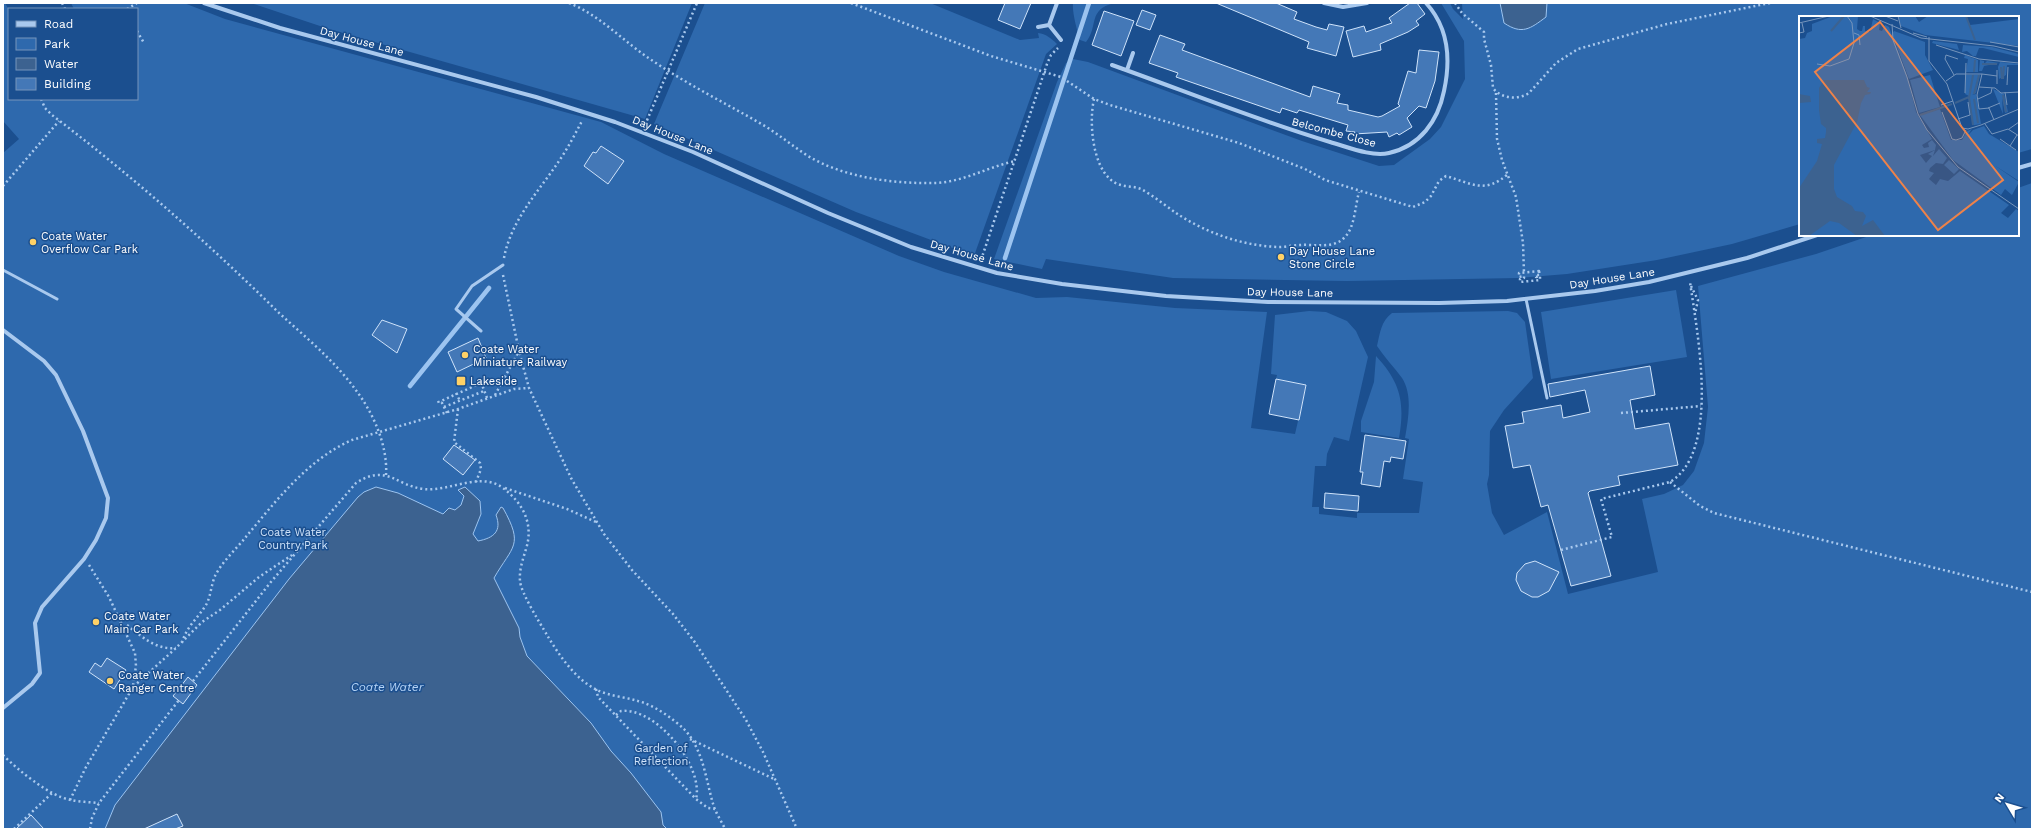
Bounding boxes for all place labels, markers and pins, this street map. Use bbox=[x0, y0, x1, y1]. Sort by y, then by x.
place label: Coate Water Overflow Car Park bbox=[41, 230, 138, 256]
marker: Coate Water Overflow Car Park bbox=[28, 237, 38, 247]
place label: Day House Lane Stone Circle bbox=[1289, 245, 1375, 271]
marker: Day House Lane Stone Circle bbox=[1276, 252, 1286, 262]
place label: Coate Water Miniature Railway bbox=[473, 343, 567, 369]
marker: Coate Water Miniature Railway bbox=[460, 350, 470, 360]
marker: Lakeside bbox=[455, 375, 467, 387]
place label: Lakeside bbox=[470, 375, 517, 388]
place label: Coate Water Main Car Park bbox=[104, 610, 178, 636]
marker: Coate Water Main Car Park bbox=[91, 617, 101, 627]
place label: Coate Water Ranger Centre bbox=[118, 669, 194, 695]
marker: Coate Water Ranger Centre bbox=[105, 676, 115, 686]

